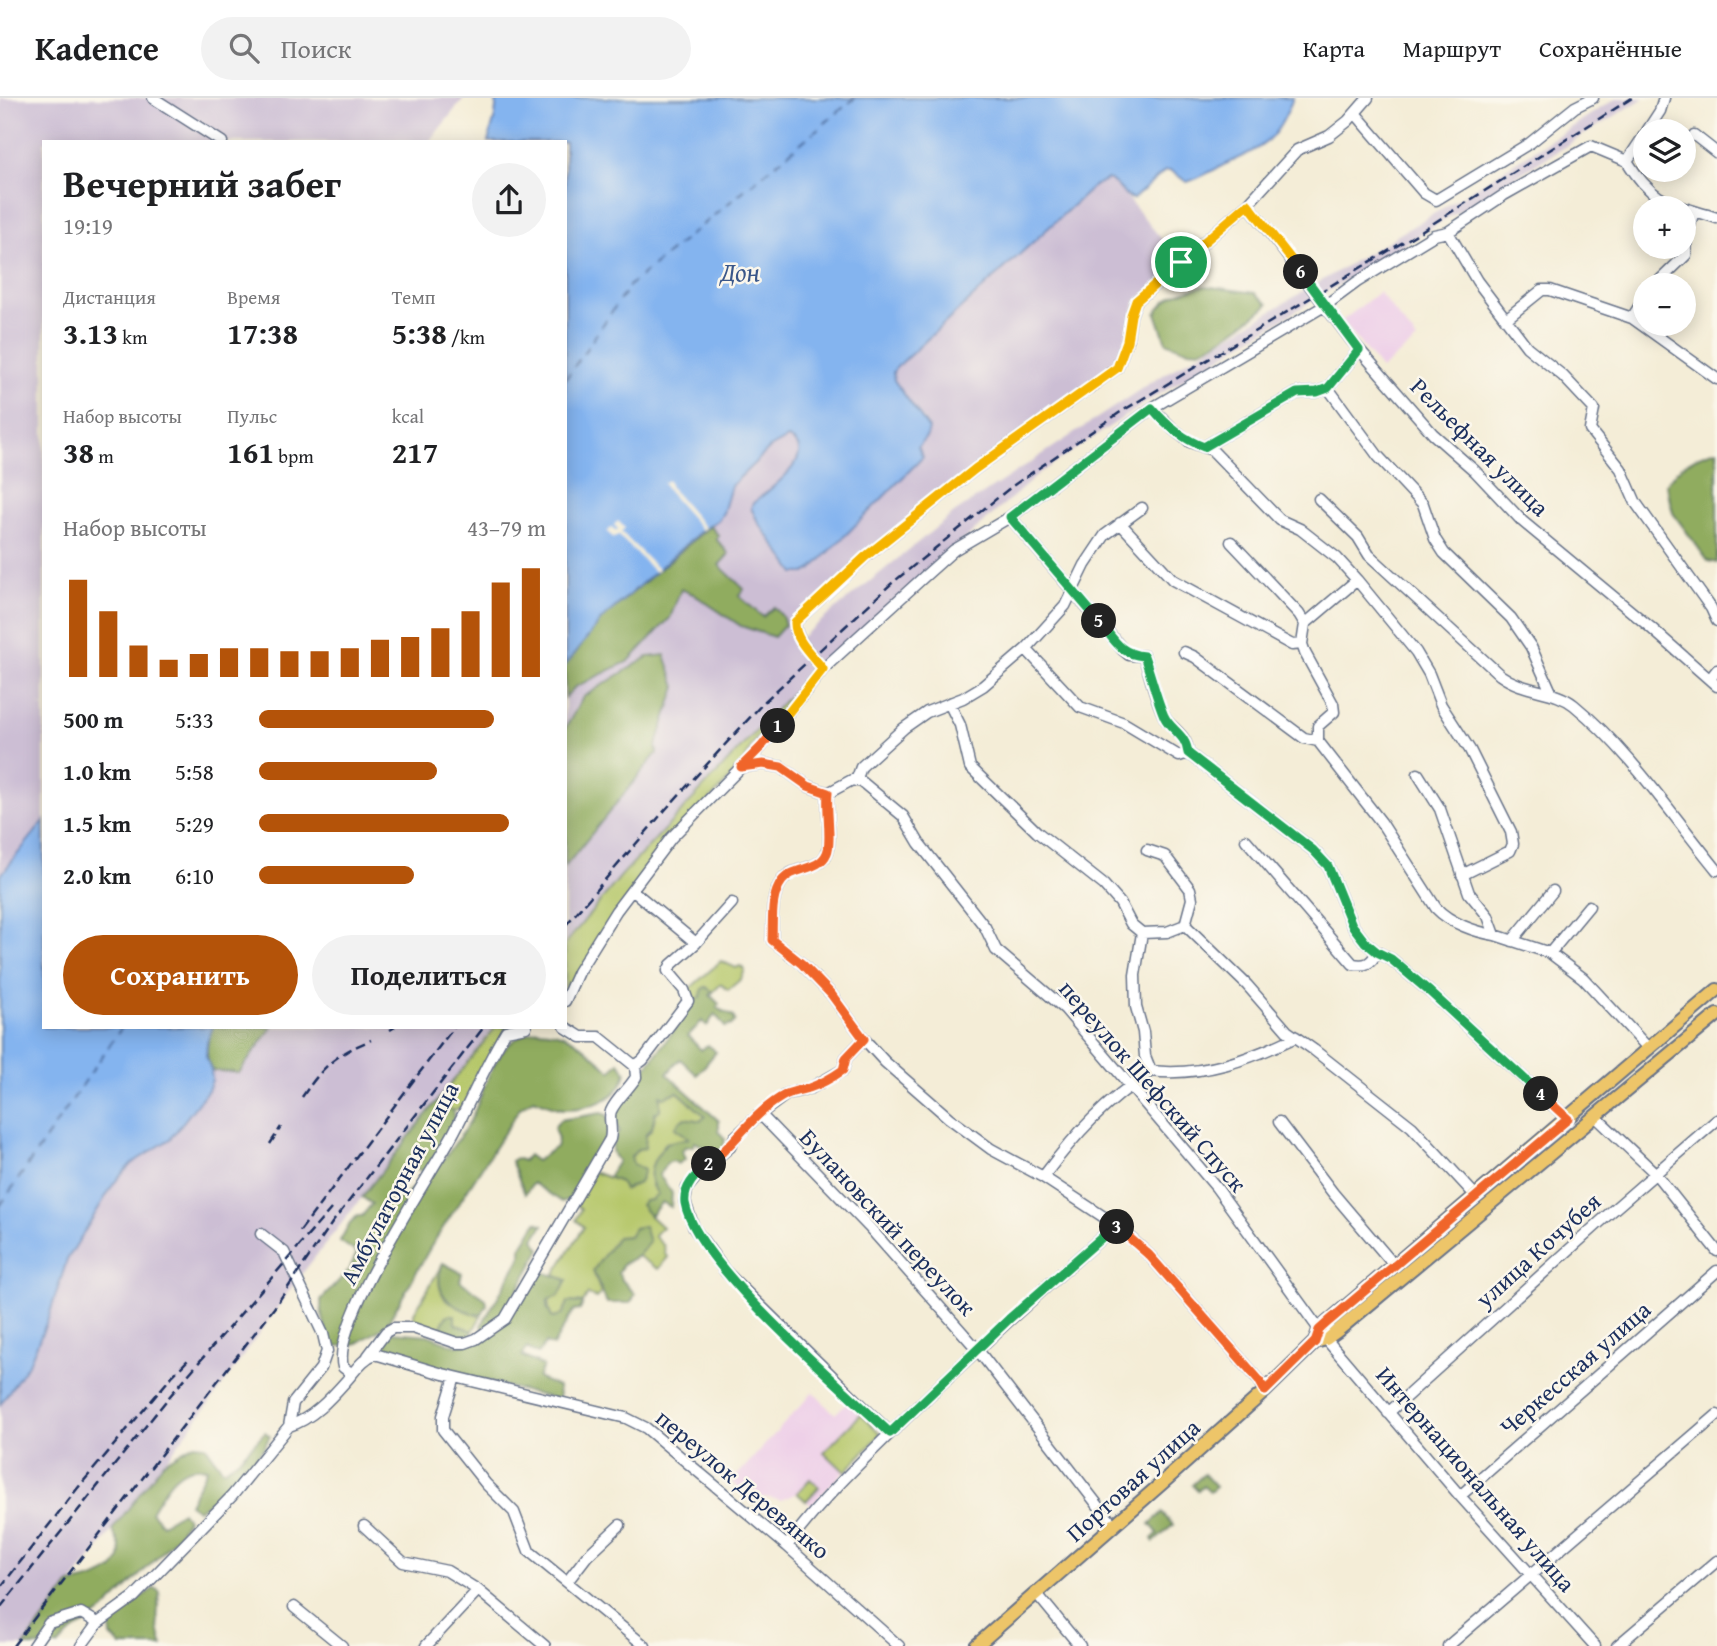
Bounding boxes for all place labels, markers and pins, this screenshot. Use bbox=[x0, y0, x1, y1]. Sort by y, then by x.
pin bbox=[1151, 232, 1211, 292]
pin: 6 bbox=[1284, 254, 1318, 290]
pin: 5 bbox=[1082, 603, 1116, 638]
pin: 1 bbox=[760, 708, 796, 744]
pin: 4 bbox=[1524, 1076, 1558, 1112]
pin: 2 bbox=[692, 1146, 726, 1182]
pin: 3 bbox=[1100, 1210, 1134, 1244]

